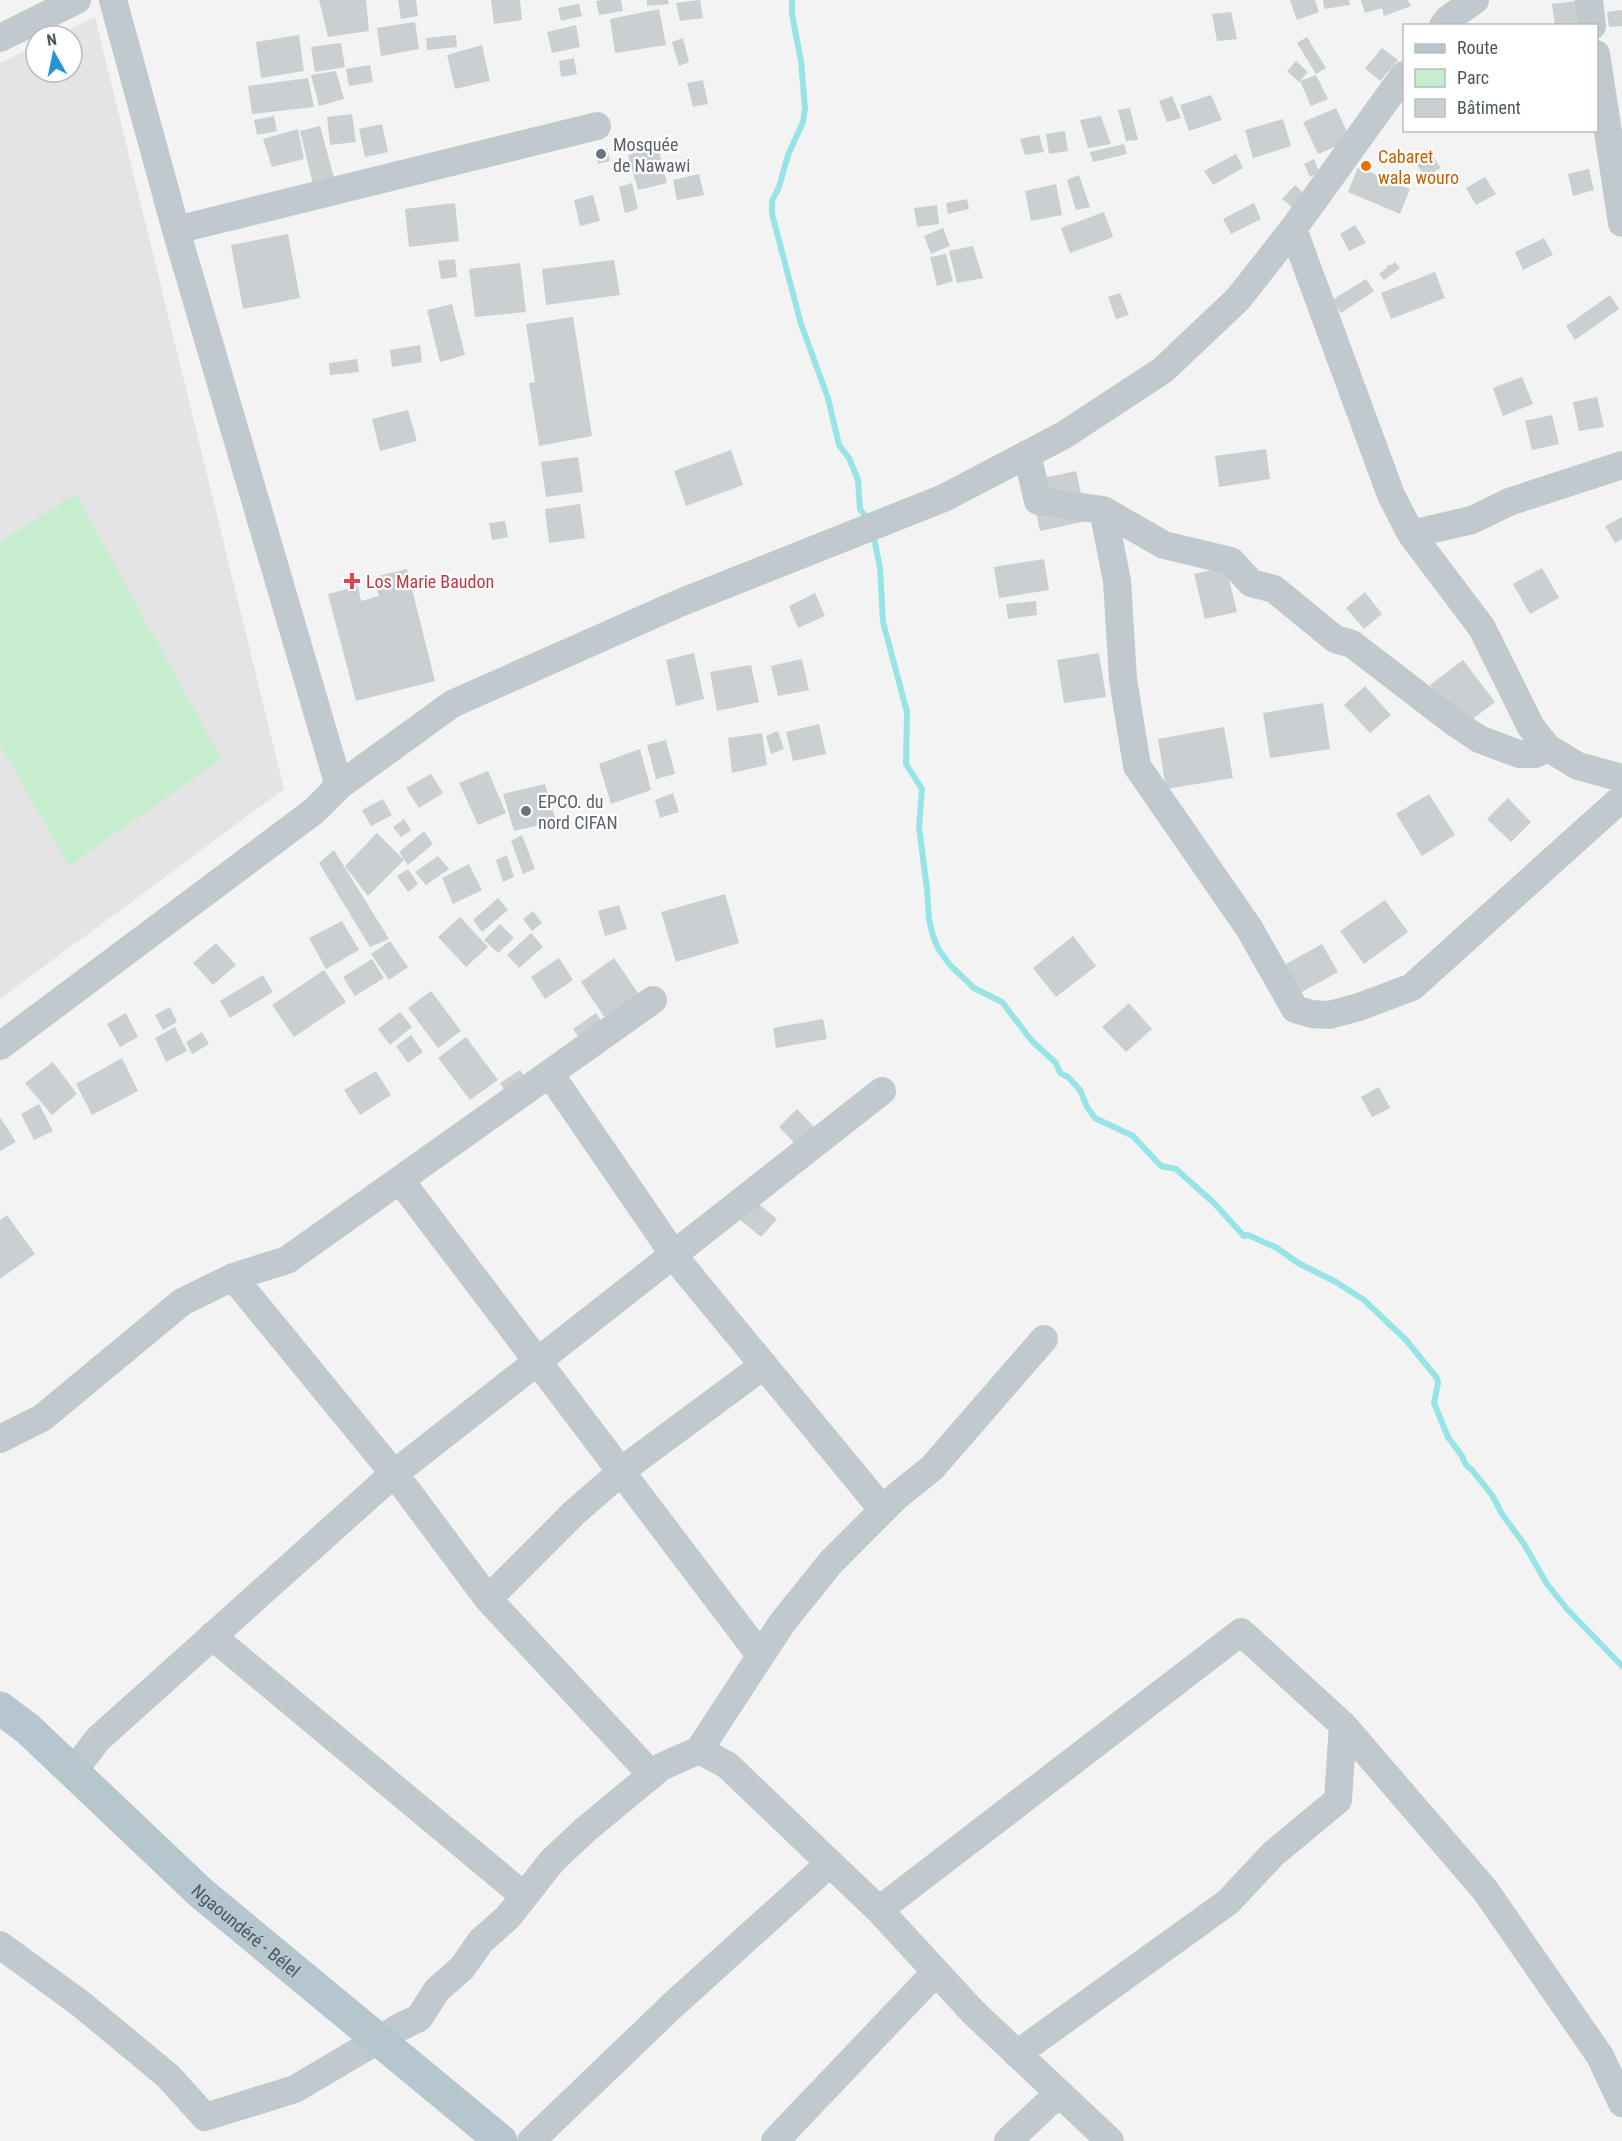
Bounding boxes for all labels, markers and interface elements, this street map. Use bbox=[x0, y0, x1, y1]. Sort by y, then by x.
north arrow bbox=[24, 24, 84, 84]
legend bbox=[1403, 24, 1598, 132]
text: N bbox=[45, 30, 58, 50]
text: Route bbox=[1457, 37, 1498, 58]
text: Parc bbox=[1457, 67, 1489, 88]
text: Bâtiment bbox=[1457, 97, 1521, 118]
place label: Mosquée de Nawawi bbox=[613, 134, 690, 176]
place label: Cabaret wala wouro bbox=[1378, 146, 1459, 188]
marker: Mosquée de Nawawi bbox=[594, 147, 608, 161]
marker: Cabaret wala wouro bbox=[1359, 159, 1373, 173]
place label: Los Marie Baudon bbox=[366, 571, 494, 592]
marker: Los Marie Baudon bbox=[343, 572, 361, 590]
place label: EPCO. du nord CIFAN bbox=[538, 791, 618, 833]
marker: EPCO. du nord CIFAN bbox=[519, 804, 533, 818]
street label: Ngaoundéré - Bélel bbox=[188, 1880, 305, 1981]

